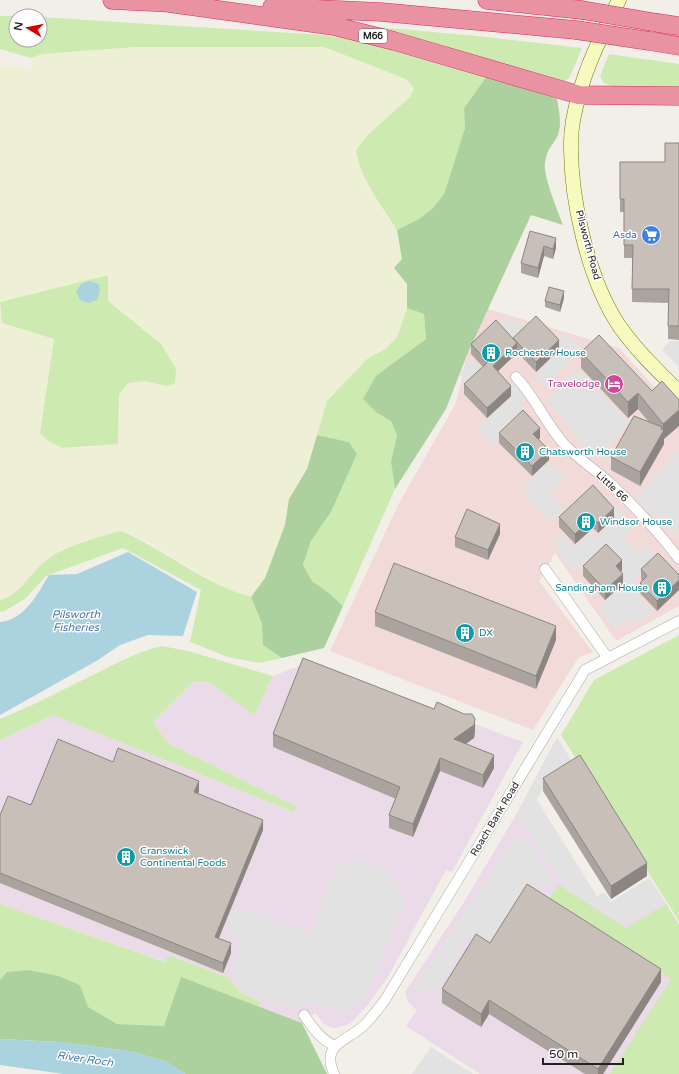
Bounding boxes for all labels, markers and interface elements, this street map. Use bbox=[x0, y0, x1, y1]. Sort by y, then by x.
north arrow bbox=[8, 8, 48, 48]
text: N bbox=[11, 21, 26, 32]
road number: M66 bbox=[359, 29, 387, 43]
street label: Pilsworth Road bbox=[573, 209, 603, 281]
supermarket icon: Asda bbox=[640, 224, 662, 246]
place label: Asda bbox=[613, 229, 637, 241]
building icon: Rochester House bbox=[480, 342, 502, 364]
place label: Rochester House bbox=[505, 347, 586, 359]
hotel icon: Travelodge bbox=[603, 373, 625, 395]
place label: Travelodge bbox=[547, 378, 600, 390]
building icon: Chatsworth House bbox=[514, 441, 536, 463]
place label: Chatsworth House bbox=[539, 446, 627, 458]
street label: Little 66 bbox=[594, 469, 630, 505]
building icon: Windsor House bbox=[575, 511, 597, 533]
place label: Windsor House bbox=[600, 516, 673, 528]
building icon: Sandingham House bbox=[651, 577, 673, 599]
place label: Sandingham House bbox=[555, 582, 648, 594]
water label: Pilsworth Fisheries bbox=[52, 608, 101, 634]
building icon: DX bbox=[454, 622, 476, 644]
place label: DX bbox=[479, 627, 493, 639]
street label: Roach Bank Road bbox=[468, 780, 522, 858]
place label: Cranswick Continental Foods bbox=[140, 845, 227, 869]
building icon: Cranswick Continental Foods bbox=[115, 846, 137, 868]
scale bar bbox=[543, 1040, 623, 1066]
text: 50 m bbox=[549, 1047, 578, 1061]
water label: River Roch bbox=[56, 1049, 114, 1069]

